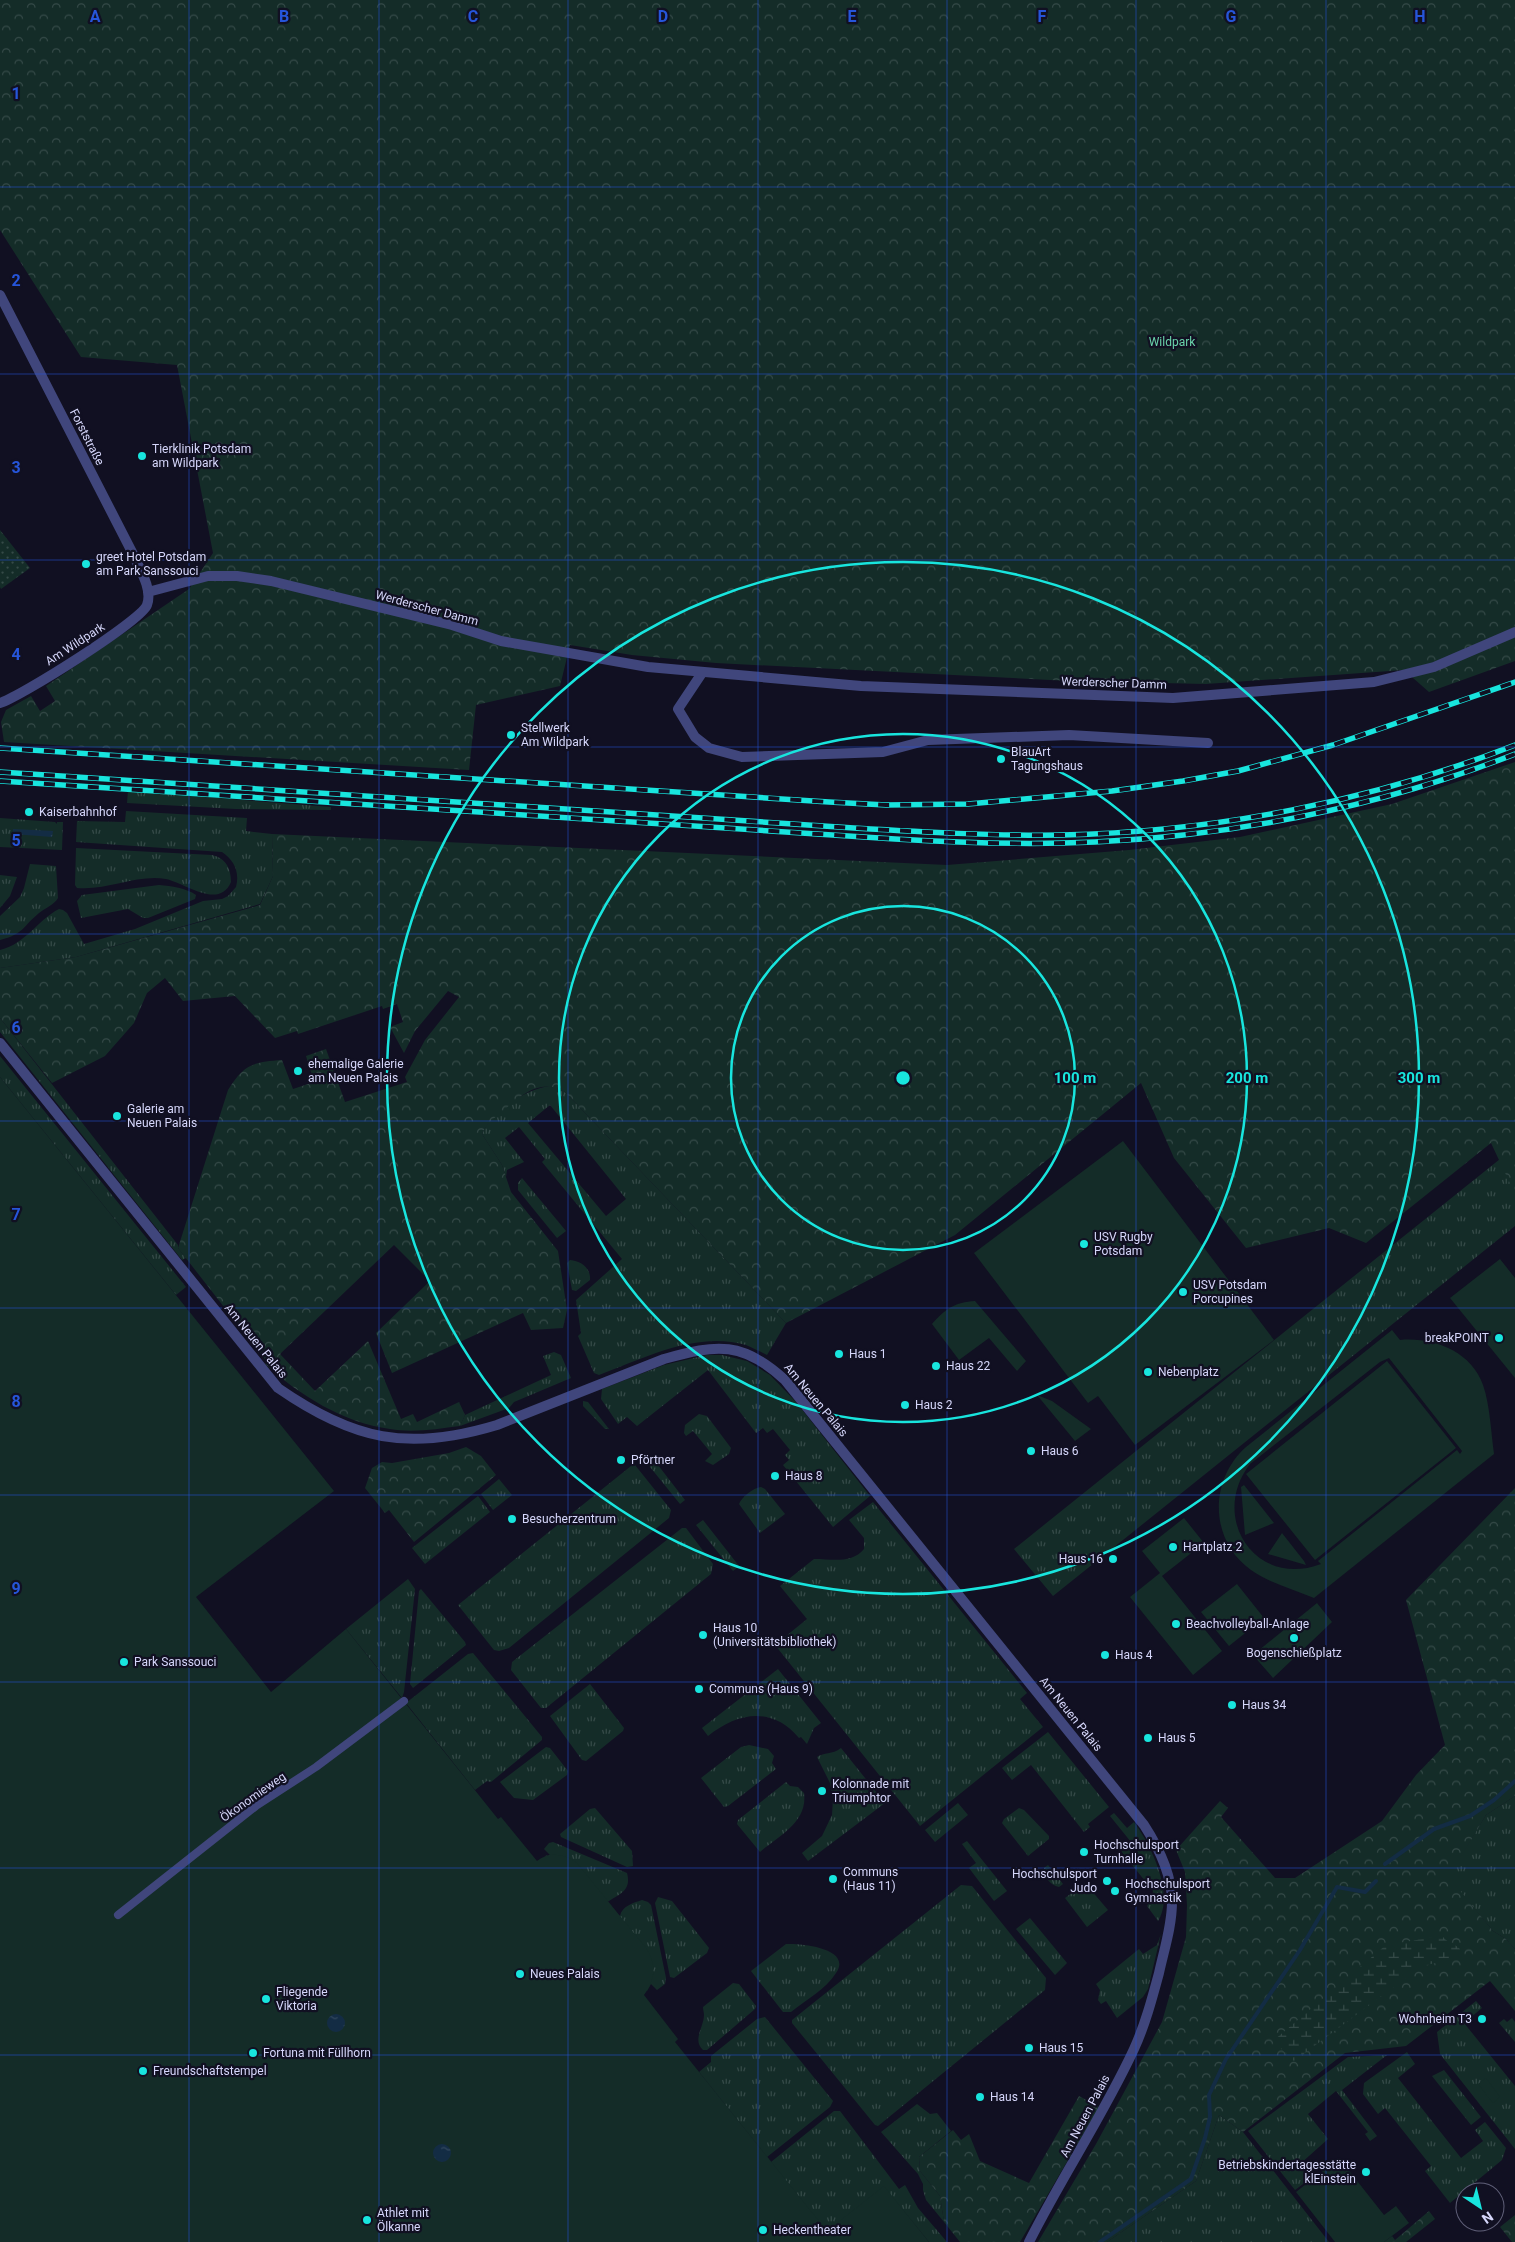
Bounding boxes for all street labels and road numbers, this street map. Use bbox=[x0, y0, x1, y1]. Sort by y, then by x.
street label: Forststraße bbox=[67, 406, 107, 468]
street label: Werderscher Damm bbox=[374, 588, 480, 628]
street label: Am Wildpark bbox=[43, 619, 108, 668]
street label: Werderscher Damm bbox=[1061, 674, 1167, 692]
street label: Am Neuen Palais bbox=[222, 1301, 290, 1381]
street label: Am Neuen Palais bbox=[781, 1360, 851, 1440]
street label: Am Neuen Palais bbox=[1037, 1674, 1105, 1754]
street label: Ökonomieweg bbox=[217, 1768, 288, 1825]
street label: Am Neuen Palais bbox=[1057, 2072, 1113, 2160]

